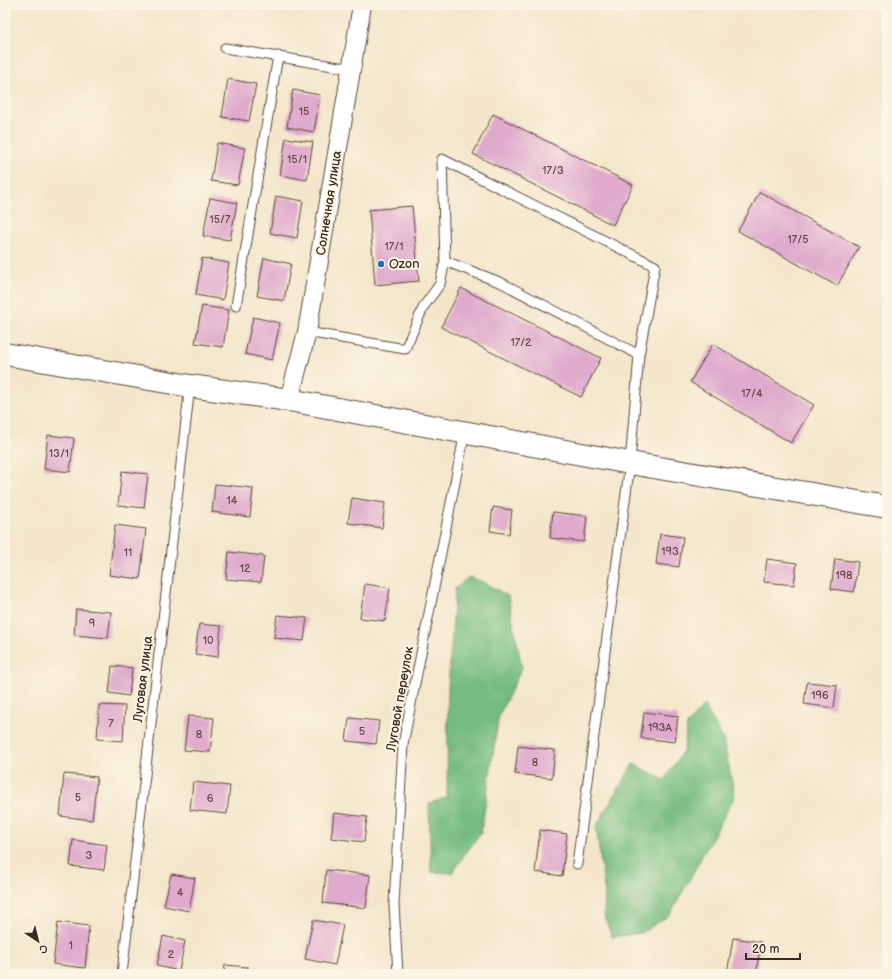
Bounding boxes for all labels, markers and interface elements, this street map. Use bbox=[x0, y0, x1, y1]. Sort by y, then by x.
house number: 15 bbox=[299, 105, 309, 118]
street label: Солнечная улица bbox=[313, 149, 345, 257]
house number: 15/1 bbox=[287, 153, 307, 166]
house number: 17/3 bbox=[542, 164, 564, 177]
house number: 15/7 bbox=[210, 213, 231, 226]
house number: 17/5 bbox=[788, 233, 808, 246]
house number: 17/1 bbox=[385, 240, 403, 253]
place label: Ozon bbox=[389, 256, 419, 272]
marker: Ozon bbox=[376, 259, 386, 269]
house number: 17/2 bbox=[510, 336, 532, 349]
house number: 17/4 bbox=[741, 387, 763, 400]
house number: 13/1 bbox=[49, 447, 69, 460]
house number: 14 bbox=[227, 494, 238, 507]
house number: 193 bbox=[661, 545, 679, 558]
house number: 11 bbox=[124, 546, 132, 559]
house number: 12 bbox=[240, 562, 251, 575]
house number: 198 bbox=[835, 569, 853, 582]
house number: 9 bbox=[89, 617, 95, 630]
house number: 10 bbox=[203, 634, 214, 647]
street label: Луговая улица bbox=[130, 635, 156, 724]
street label: Луговой переулок bbox=[383, 645, 417, 754]
house number: 196 bbox=[811, 689, 829, 702]
house number: 7 bbox=[108, 717, 114, 730]
house number: 193А bbox=[648, 721, 672, 734]
house number: 5 bbox=[359, 725, 365, 738]
house number: 8 bbox=[196, 728, 202, 741]
house number: 8 bbox=[532, 756, 538, 769]
house number: 5 bbox=[75, 791, 81, 804]
house number: 6 bbox=[207, 792, 214, 805]
house number: 3 bbox=[86, 849, 93, 862]
house number: 4 bbox=[177, 886, 184, 899]
north arrow bbox=[18, 921, 58, 961]
scale bar bbox=[746, 935, 800, 961]
house number: 1 bbox=[69, 939, 73, 952]
text: С bbox=[36, 941, 50, 956]
text: 20 m bbox=[752, 942, 779, 957]
house number: 2 bbox=[168, 948, 175, 961]

